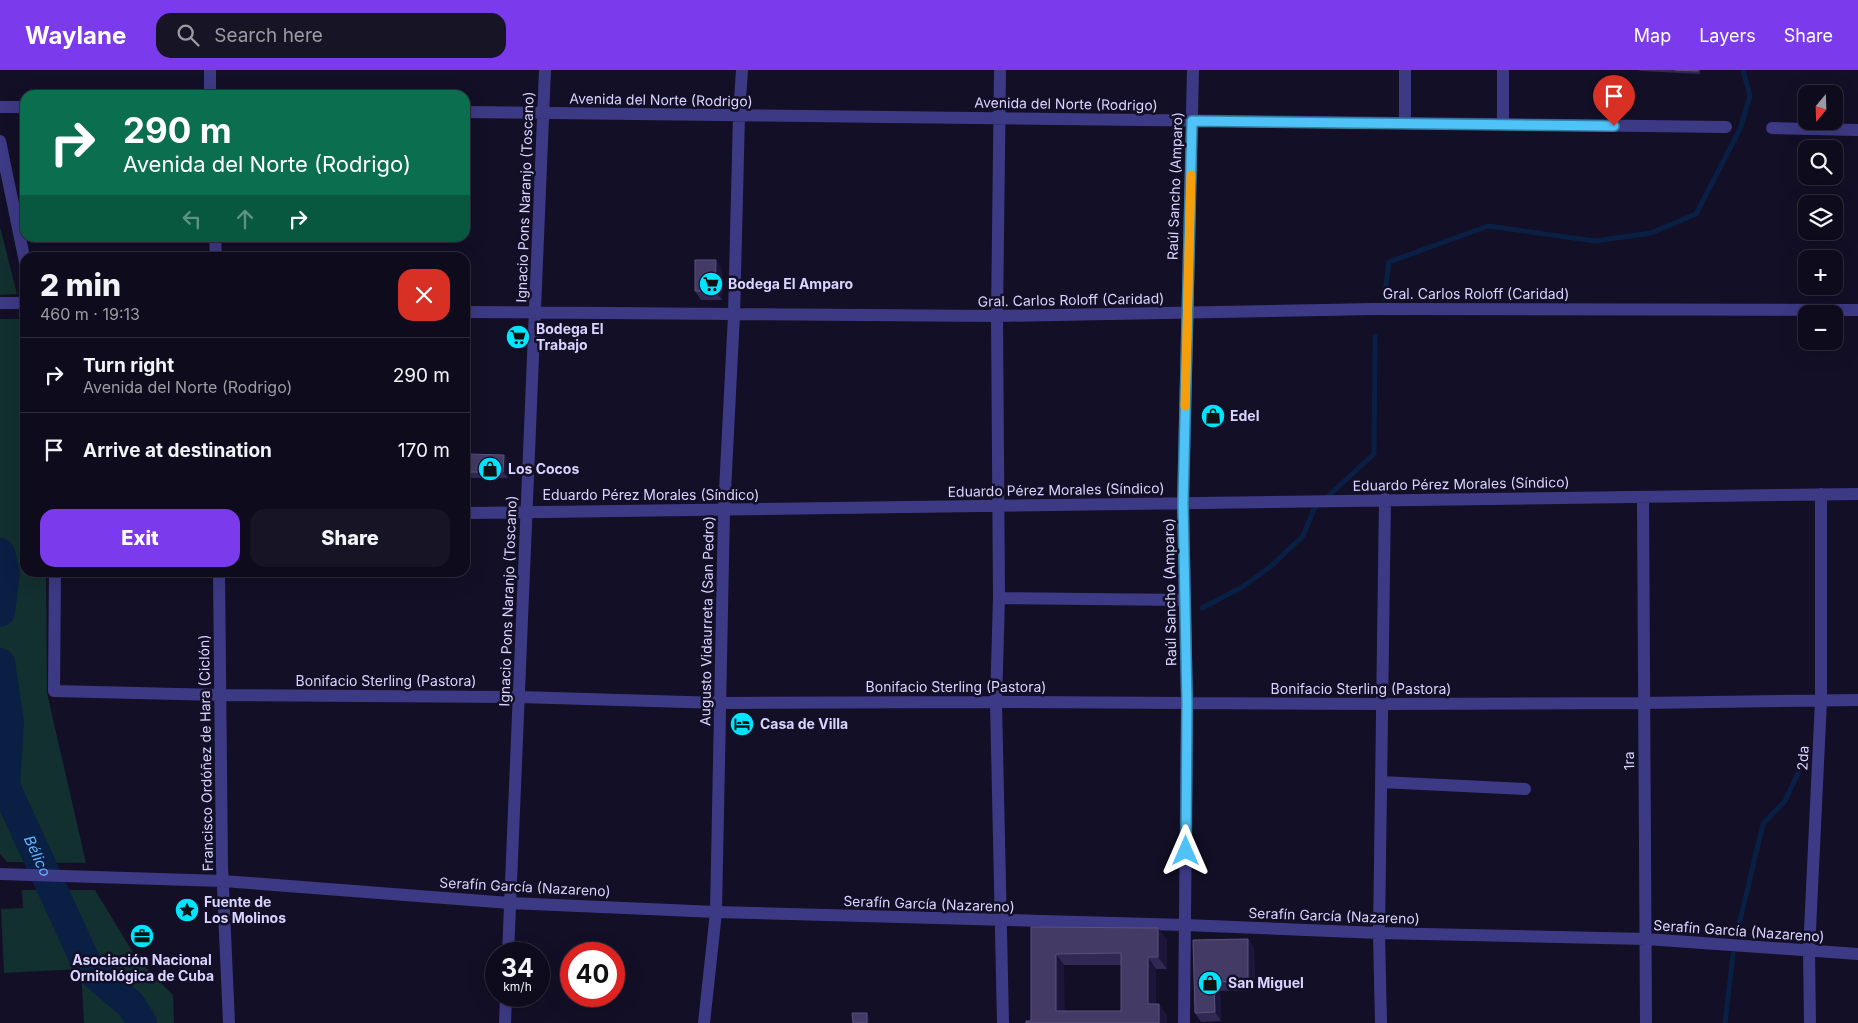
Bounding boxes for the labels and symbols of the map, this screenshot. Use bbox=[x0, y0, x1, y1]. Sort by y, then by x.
pin bbox=[1593, 75, 1635, 126]
north arrow bbox=[1798, 85, 1842, 130]
street label: Avenida del Norte (Rodrigo) bbox=[569, 89, 753, 110]
street label: Ignacio Pons Naranjo (Toscano) bbox=[512, 91, 537, 303]
street label: Avenida del Norte (Rodrigo) bbox=[974, 93, 1158, 114]
street label: Raúl Sancho (Amparo) bbox=[1163, 112, 1186, 260]
supermarket icon: Bodega El Amparo bbox=[698, 271, 724, 297]
place label: Bodega El Amparo bbox=[728, 275, 854, 292]
street label: Gral. Carlos Roloff (Caridad) bbox=[1383, 285, 1569, 302]
street label: Gral. Carlos Roloff (Caridad) bbox=[978, 289, 1164, 310]
place label: Bodega El Trabajo bbox=[536, 320, 604, 353]
supermarket icon: Bodega El Trabajo bbox=[505, 324, 531, 350]
shop icon: Edel bbox=[1200, 403, 1226, 429]
place label: Edel bbox=[1230, 407, 1259, 424]
shop icon: Los Cocos bbox=[477, 456, 503, 482]
place label: Los Cocos bbox=[508, 460, 579, 477]
street label: Eduardo Pérez Morales (Síndico) bbox=[1352, 473, 1570, 494]
street label: Eduardo Pérez Morales (Síndico) bbox=[947, 479, 1165, 500]
street label: Eduardo Pérez Morales (Síndico) bbox=[543, 486, 759, 503]
street label: Ignacio Pons Naranjo (Toscano) bbox=[495, 495, 520, 707]
street label: Augusto Vidaurreta (San Pedro) bbox=[696, 516, 717, 726]
street label: Raúl Sancho (Amparo) bbox=[1160, 518, 1179, 666]
street label: Francisco Ordóñez de Hara (Ciclón) bbox=[195, 634, 216, 872]
street label: Bonifacio Sterling (Pastora) bbox=[296, 672, 476, 689]
street label: Bonifacio Sterling (Pastora) bbox=[866, 678, 1046, 695]
street label: Bonifacio Sterling (Pastora) bbox=[1271, 680, 1451, 697]
hotel icon: Casa de Villa bbox=[729, 711, 755, 737]
place label: Casa de Villa bbox=[760, 715, 848, 732]
street label: 2da bbox=[1793, 745, 1812, 771]
street label: 1ra bbox=[1620, 751, 1637, 771]
position arrow bbox=[1159, 824, 1211, 876]
water label: Bélico bbox=[20, 832, 55, 880]
street label: Serafín García (Nazareno) bbox=[439, 874, 611, 899]
street label: Serafín García (Nazareno) bbox=[843, 892, 1015, 915]
place label: Fuente de Los Molinos bbox=[204, 893, 286, 926]
place icon: Fuente de Los Molinos bbox=[174, 897, 200, 923]
street label: Serafín García (Nazareno) bbox=[1248, 904, 1420, 927]
street label: Serafín García (Nazareno) bbox=[1653, 916, 1825, 945]
office icon: Asociación Nacional Ornitológica de Cuba bbox=[129, 923, 155, 949]
speed limit sign: 40 bbox=[560, 942, 625, 1007]
place label: Asociación Nacional Ornitológica de Cuba bbox=[70, 951, 214, 984]
shop icon: San Miguel bbox=[1197, 970, 1223, 996]
place label: San Miguel bbox=[1228, 974, 1304, 991]

